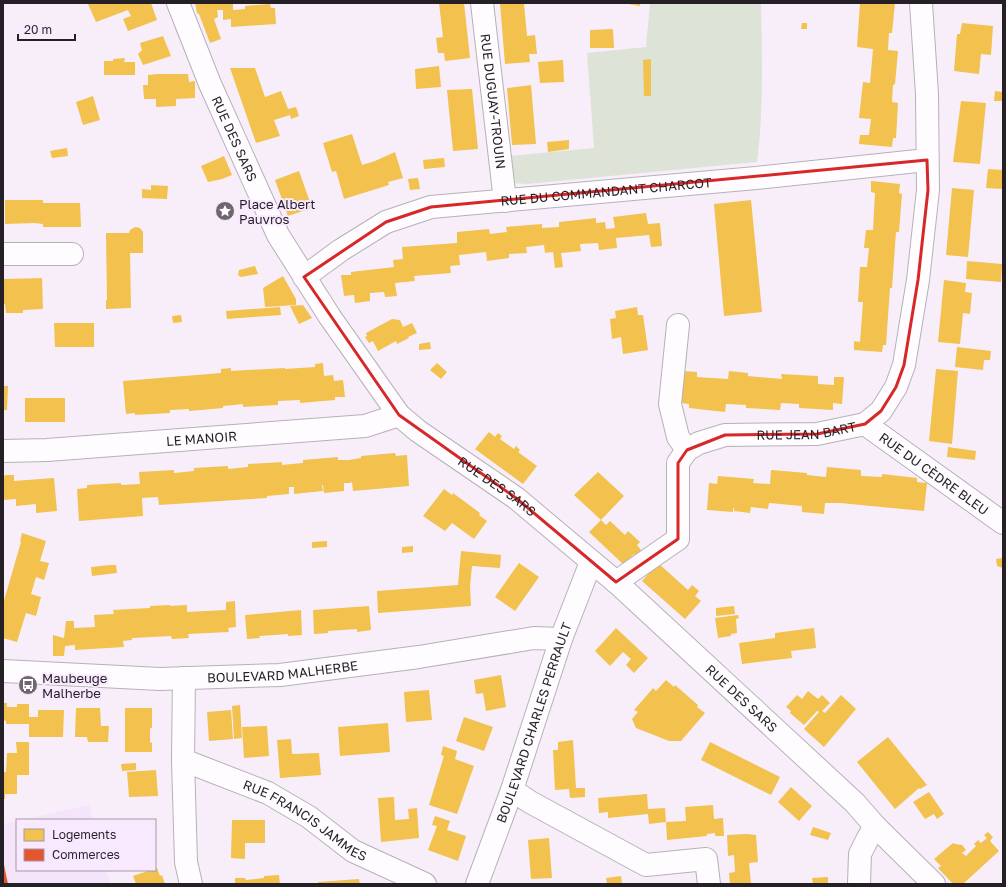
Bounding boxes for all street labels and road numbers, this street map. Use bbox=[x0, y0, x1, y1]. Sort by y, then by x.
street label: RUE DUGUAY-TROUIN bbox=[478, 33, 509, 170]
street label: RUE DES SARS bbox=[208, 93, 261, 184]
street label: RUE DU COMMANDANT CHARCOT bbox=[500, 174, 712, 209]
street label: RUE JEAN BART bbox=[756, 418, 858, 443]
street label: LE MANOIR bbox=[166, 428, 238, 449]
street label: RUE DU CÈDRE BLEU bbox=[876, 429, 992, 518]
street label: RUE DES SARS bbox=[455, 453, 539, 519]
street label: BOULEVARD CHARLES PERRAULT bbox=[492, 620, 575, 825]
street label: BOULEVARD MALHERBE bbox=[207, 657, 359, 685]
street label: RUE DES SARS bbox=[702, 661, 781, 735]
street label: RUE FRANCIS JAMMES bbox=[241, 776, 369, 864]

